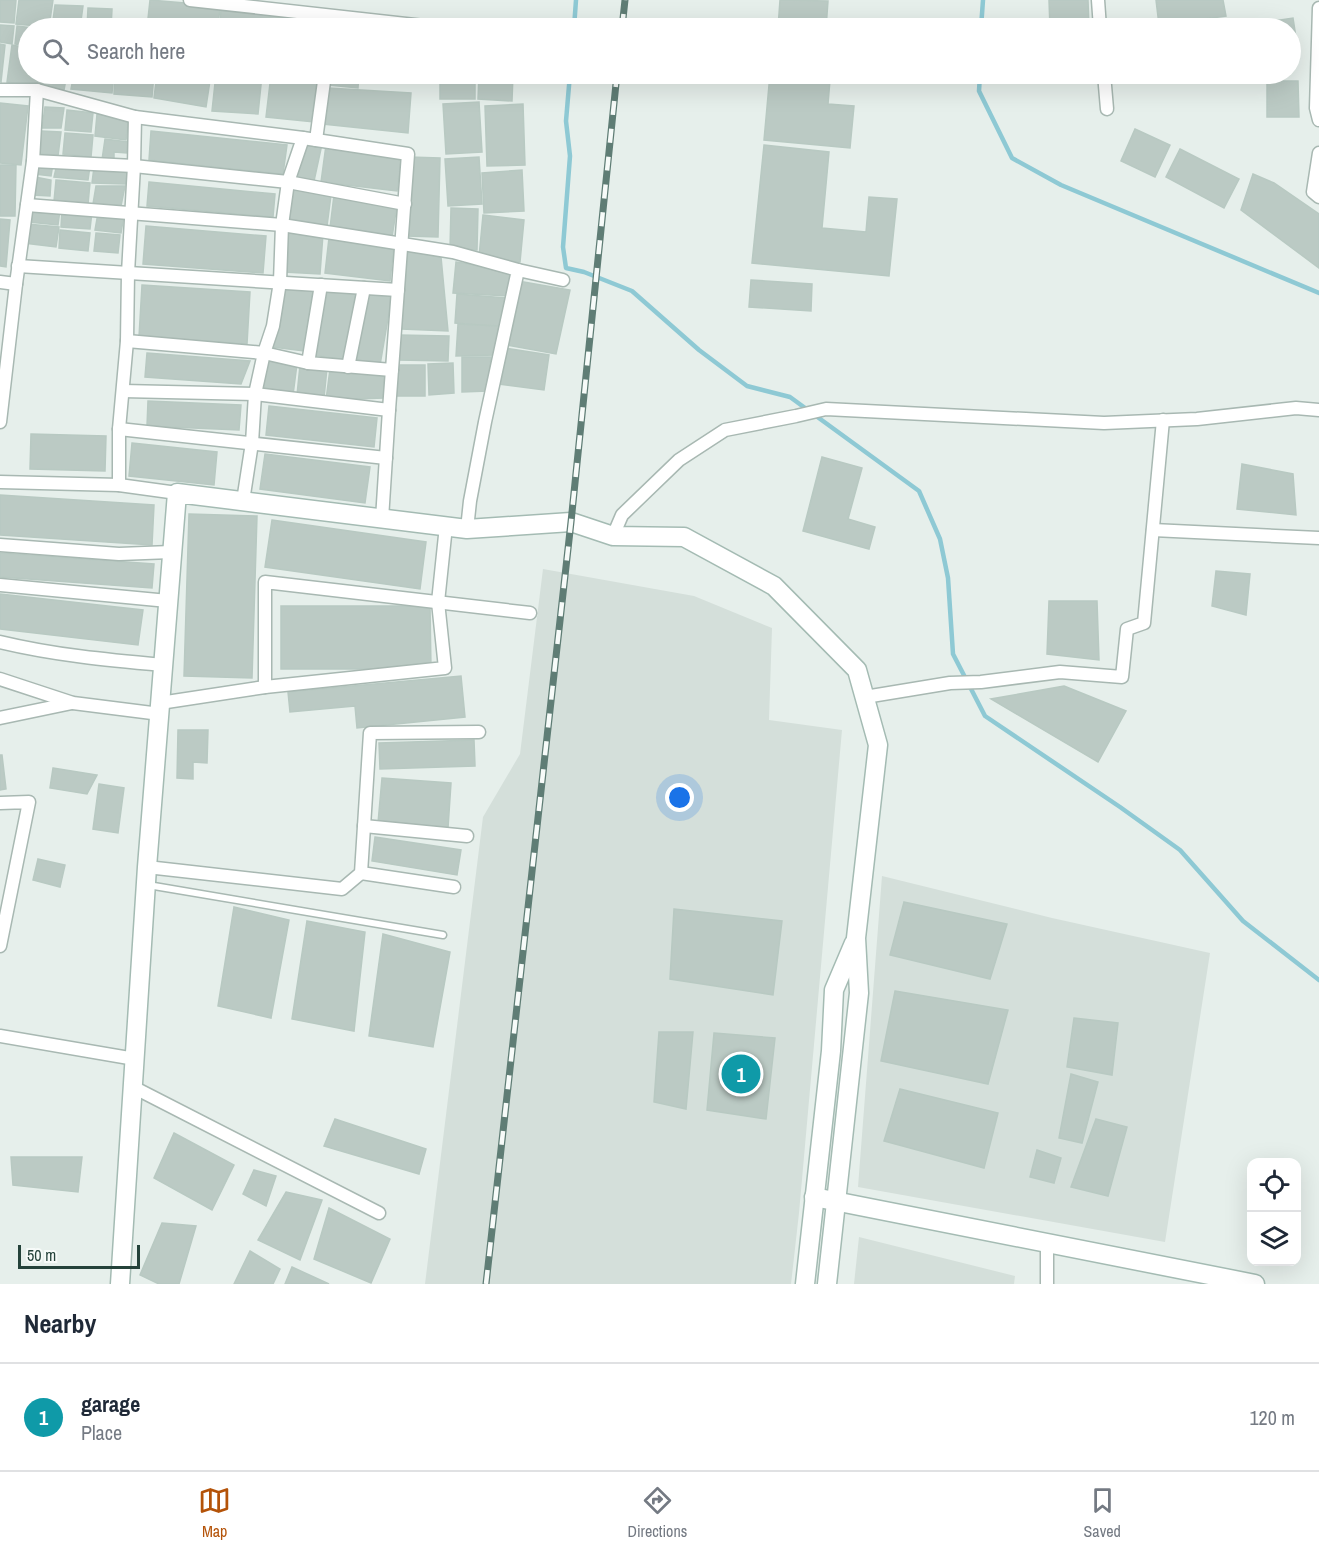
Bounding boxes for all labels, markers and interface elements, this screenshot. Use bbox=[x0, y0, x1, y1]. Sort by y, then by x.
search box bbox=[18, 18, 1301, 84]
icon: search bbox=[39, 35, 72, 68]
text: Search here bbox=[87, 36, 185, 66]
your location bbox=[665, 783, 694, 812]
pin: 1 bbox=[722, 1052, 760, 1096]
map controls bbox=[1247, 1158, 1301, 1266]
button: locate bbox=[1247, 1158, 1301, 1212]
button: layers bbox=[1247, 1212, 1301, 1266]
scale bar bbox=[18, 1242, 140, 1270]
text: 50 m bbox=[27, 1244, 56, 1266]
text: Nearby bbox=[24, 1306, 96, 1341]
text: garage bbox=[81, 1389, 140, 1419]
text: 1 bbox=[39, 1404, 48, 1431]
text: 120 m bbox=[1249, 1404, 1295, 1431]
text: Place bbox=[81, 1419, 122, 1446]
tab: Map bbox=[198, 1484, 231, 1542]
tab: Directions bbox=[627, 1484, 687, 1542]
tab: Saved bbox=[1084, 1484, 1121, 1542]

